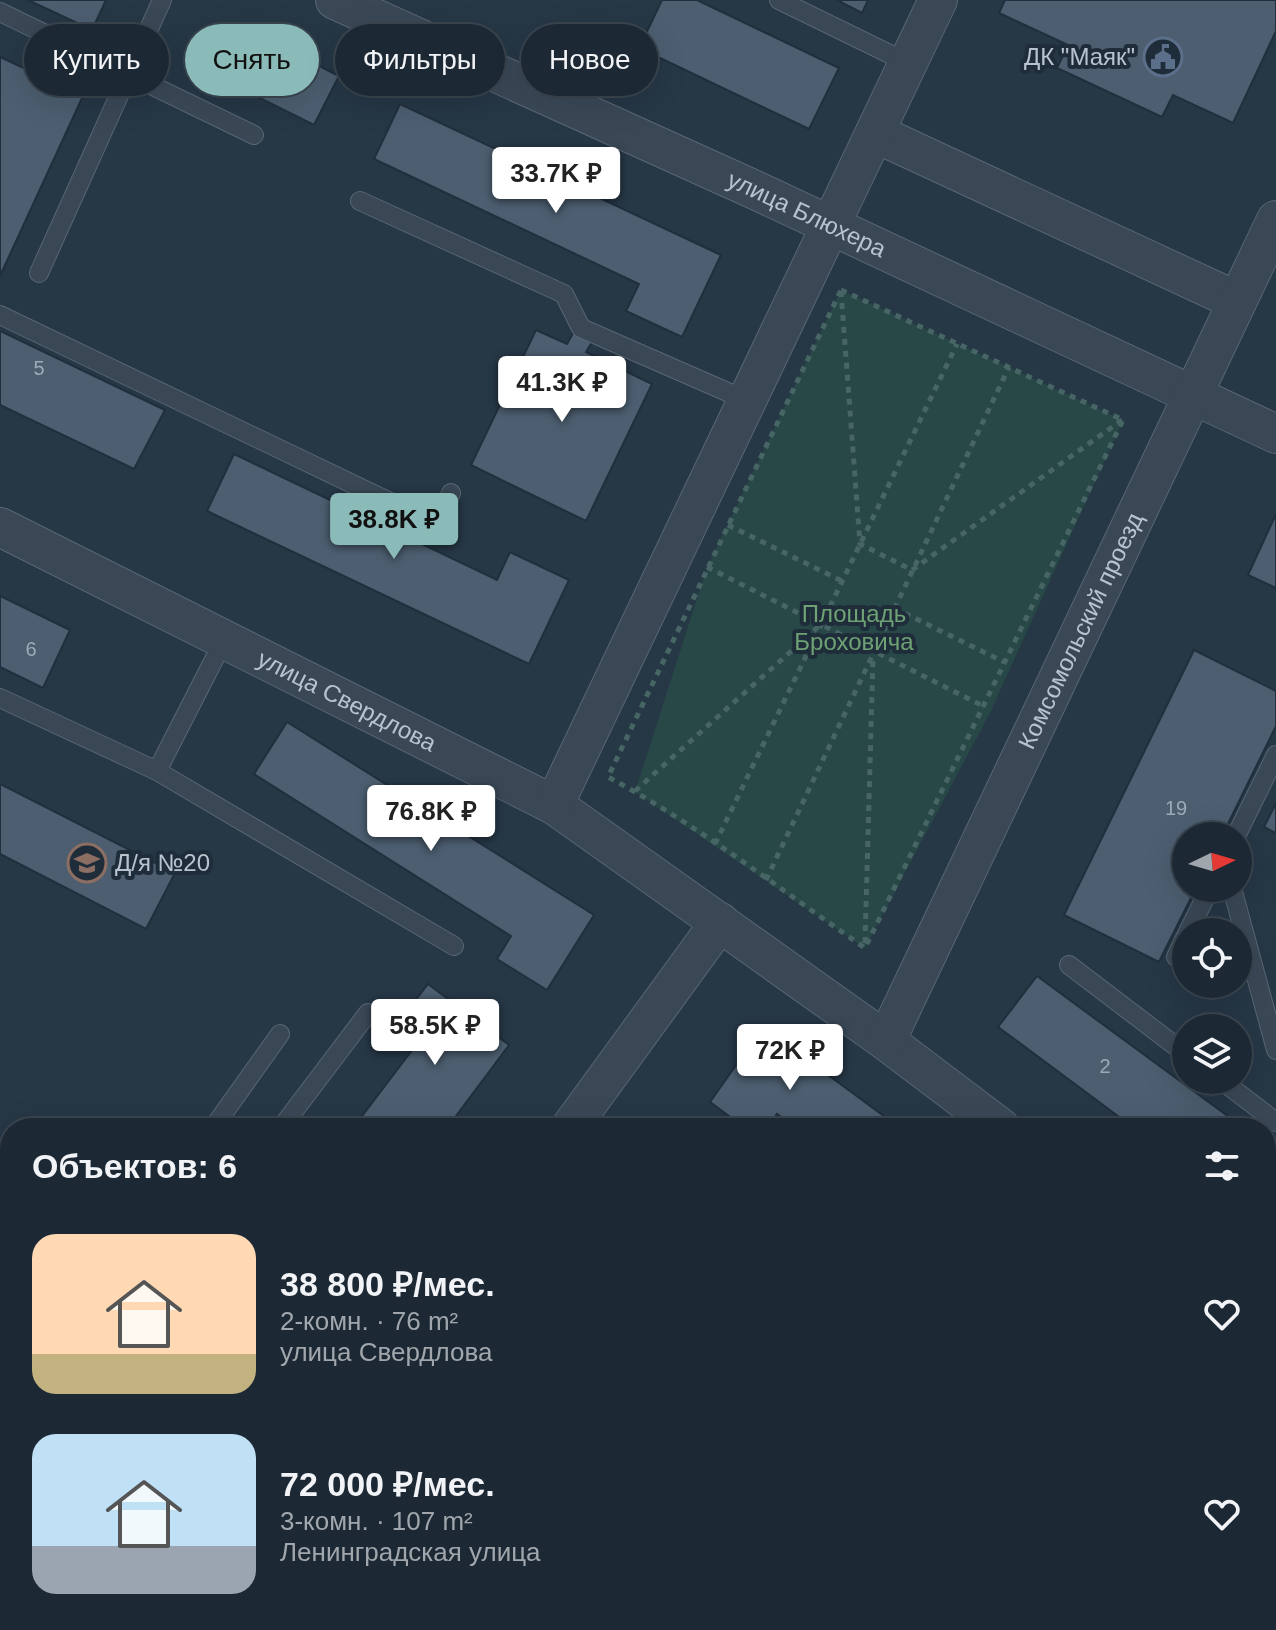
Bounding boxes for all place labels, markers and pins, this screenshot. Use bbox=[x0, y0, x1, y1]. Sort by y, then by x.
public building icon: ДК "Маяк" bbox=[1142, 36, 1184, 78]
place label: ДК "Маяк" bbox=[1024, 43, 1135, 70]
pin: 33.7K ₽ bbox=[482, 147, 630, 215]
pin: 41.3K ₽ bbox=[488, 356, 636, 424]
pin: 38.8K ₽ bbox=[320, 493, 468, 561]
pin: 76.8K ₽ bbox=[357, 785, 505, 853]
school or university icon: Д/я №20 bbox=[66, 842, 108, 884]
place label: Д/я №20 bbox=[115, 849, 210, 876]
pin: 58.5K ₽ bbox=[361, 999, 509, 1067]
pin: 72K ₽ bbox=[734, 1024, 846, 1092]

